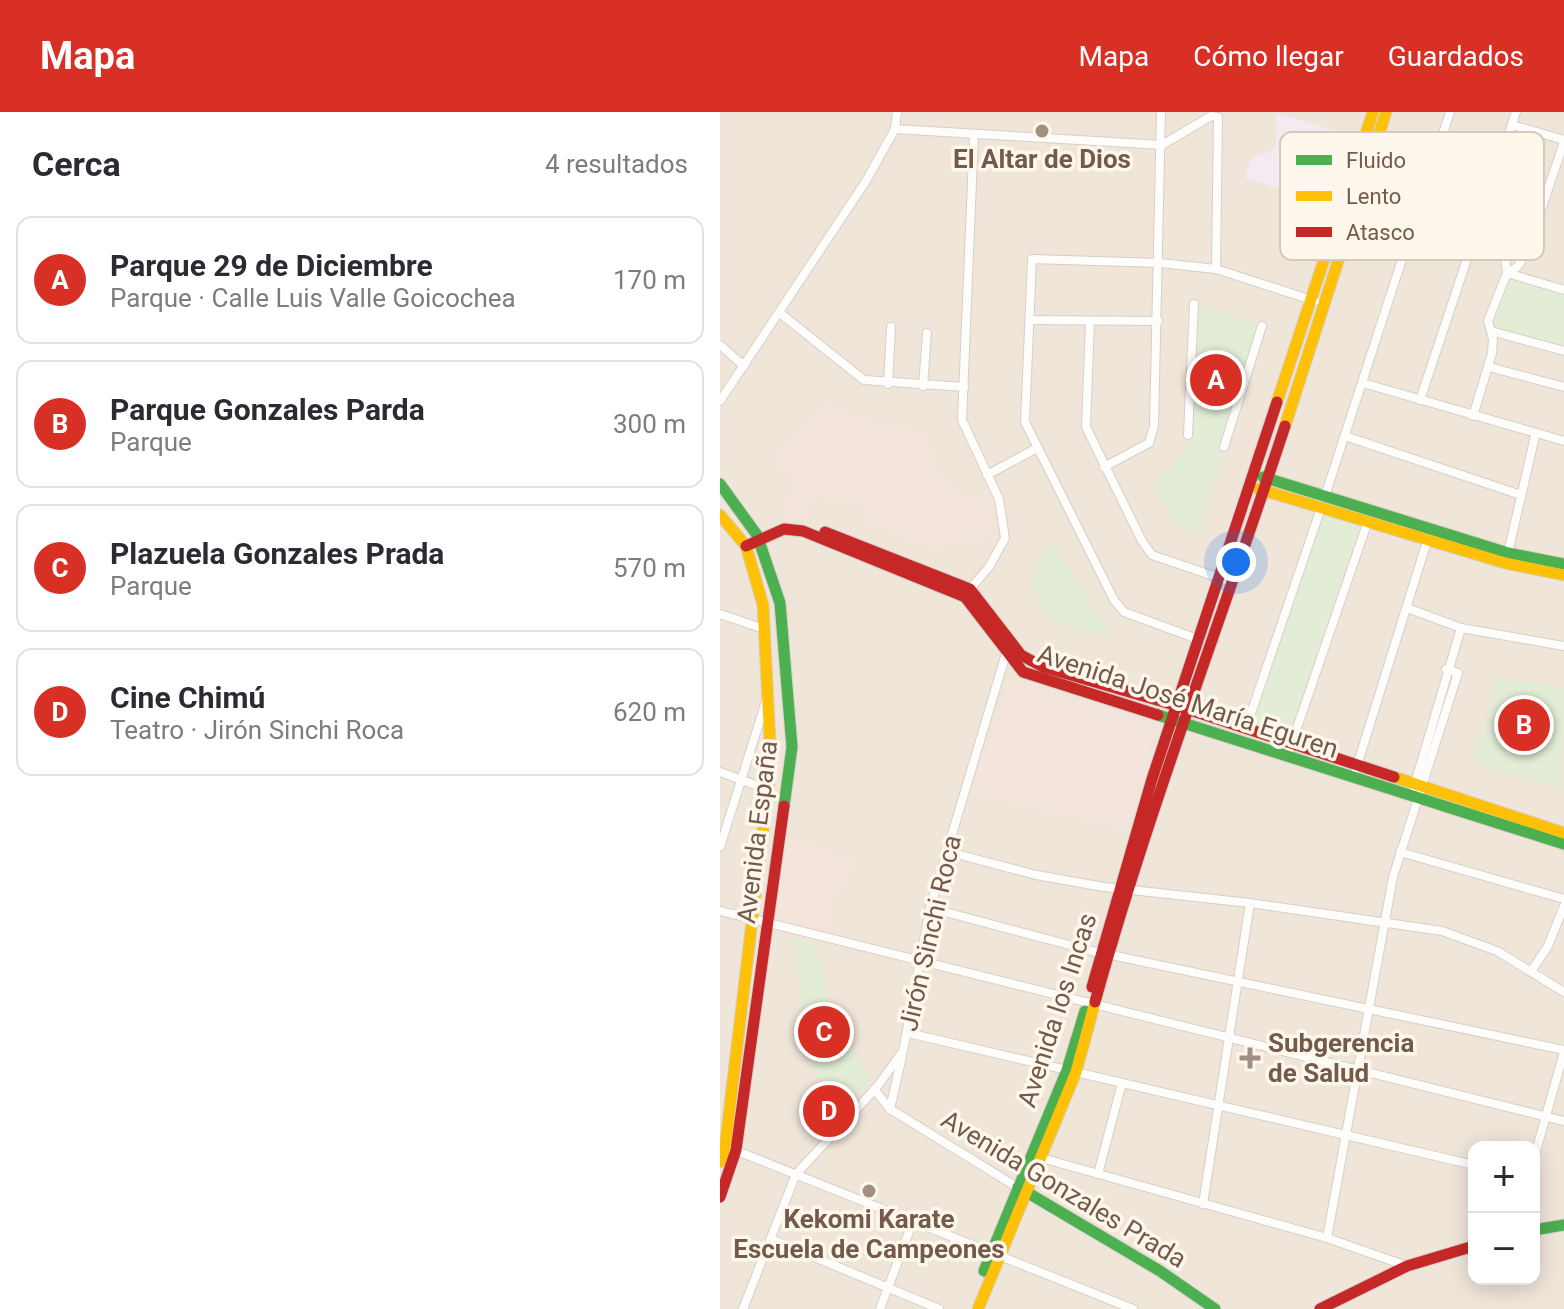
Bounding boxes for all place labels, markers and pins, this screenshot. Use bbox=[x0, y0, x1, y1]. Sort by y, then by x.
marker: El Altar de Dios bbox=[1033, 122, 1051, 140]
place label: El Altar de Dios bbox=[953, 144, 1131, 174]
pin: A bbox=[1190, 350, 1242, 410]
pin: B bbox=[1498, 695, 1550, 755]
pin: C bbox=[798, 1002, 850, 1062]
place label: Subgerencia de Salud bbox=[1268, 1028, 1414, 1088]
marker: Subgerencia de Salud bbox=[1239, 1047, 1261, 1069]
pin: D bbox=[803, 1081, 855, 1141]
marker: Kekomi Karate Escuela de Campeones bbox=[860, 1182, 878, 1200]
place label: Kekomi Karate Escuela de Campeones bbox=[733, 1204, 1005, 1264]

